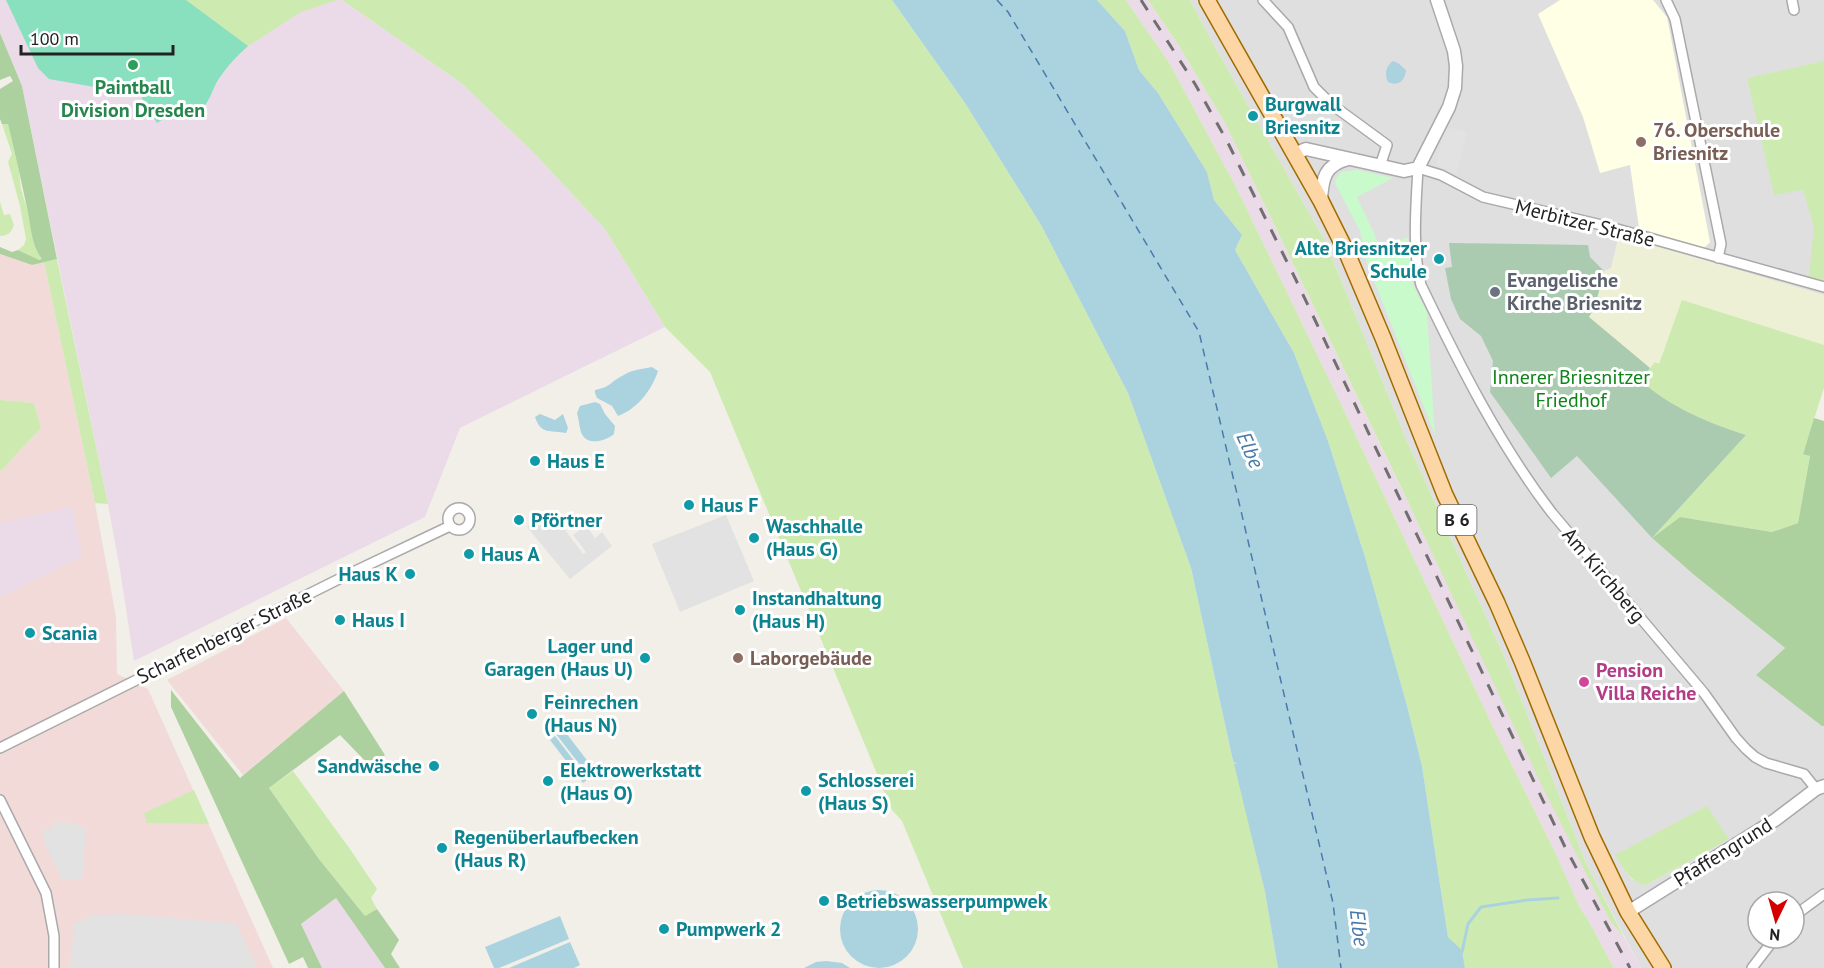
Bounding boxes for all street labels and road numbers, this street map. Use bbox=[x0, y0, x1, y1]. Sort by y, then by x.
street label: Merbitzer Straße bbox=[1513, 193, 1657, 253]
road number: B 6 bbox=[1438, 505, 1476, 535]
street label: Am Kirchberg bbox=[1557, 522, 1651, 628]
street label: Scharfenberger Straße bbox=[132, 582, 316, 690]
street label: Pfaffengrund bbox=[1669, 812, 1777, 892]

